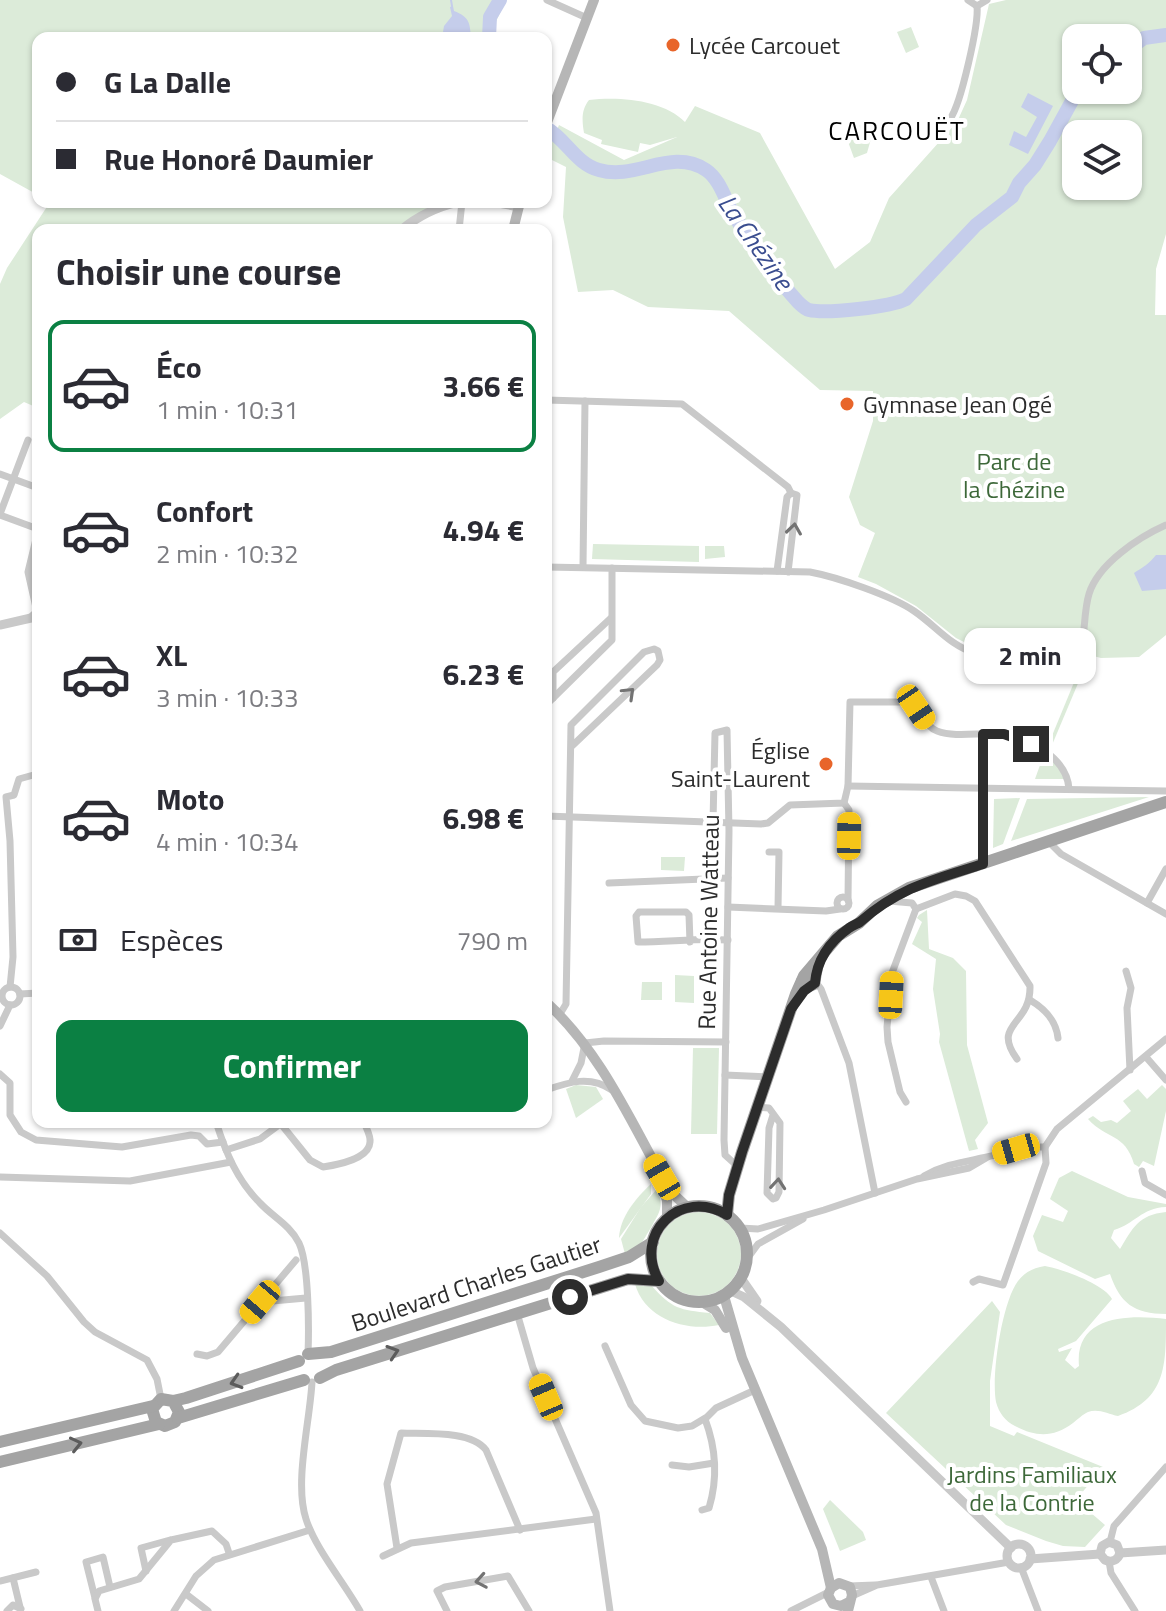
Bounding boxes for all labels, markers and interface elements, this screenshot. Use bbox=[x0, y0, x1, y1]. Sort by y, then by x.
map controls bbox=[1062, 24, 1142, 200]
button: locate bbox=[1062, 24, 1142, 104]
place label: Lycée Carcouet bbox=[689, 27, 841, 63]
marker: Lycée Carcouet bbox=[664, 36, 682, 54]
text: G La Dalle bbox=[104, 59, 231, 105]
district label: CARCOUËT bbox=[828, 111, 966, 150]
button: layers bbox=[1062, 120, 1142, 200]
text: Rue Honoré Daumier bbox=[104, 136, 373, 182]
water label: La Chézine bbox=[709, 186, 804, 299]
text: Choisir une course bbox=[56, 244, 341, 299]
text: Éco bbox=[156, 344, 202, 390]
icon: car bbox=[60, 350, 132, 422]
text: 3.66 € bbox=[443, 363, 524, 409]
place label: Gymnase Jean Ogé bbox=[863, 386, 1052, 422]
text: 1 min · 10:31 bbox=[156, 390, 299, 429]
marker: Gymnase Jean Ogé bbox=[838, 395, 856, 413]
park label: Parc de la Chézine bbox=[963, 443, 1065, 507]
text: Confort bbox=[156, 488, 253, 534]
icon: car bbox=[60, 494, 132, 566]
text: 4.94 € bbox=[443, 507, 524, 553]
one-way arrow bbox=[785, 523, 802, 536]
text: 2 min · 10:32 bbox=[156, 534, 299, 573]
callout: 2 min bbox=[965, 628, 1097, 684]
text: XL bbox=[156, 632, 187, 678]
text: 2 min bbox=[998, 636, 1062, 675]
icon: car bbox=[60, 638, 132, 710]
text: 6.23 € bbox=[443, 651, 524, 697]
text: 3 min · 10:33 bbox=[156, 678, 299, 717]
car bbox=[893, 680, 939, 734]
one-way arrow bbox=[620, 688, 634, 703]
route end bbox=[1013, 726, 1049, 762]
place label: Église Saint-Laurent bbox=[671, 732, 811, 796]
marker: Église Saint-Laurent bbox=[817, 755, 835, 773]
text: Moto bbox=[156, 776, 224, 822]
icon: car bbox=[60, 782, 132, 854]
text: 6.98 € bbox=[443, 795, 524, 841]
car bbox=[837, 812, 861, 860]
street label: Rue Antoine Watteau bbox=[688, 814, 728, 1030]
text: 4 min · 10:34 bbox=[156, 822, 299, 861]
text: Espèces bbox=[120, 917, 224, 963]
icon: cash bbox=[56, 918, 100, 962]
text: 790 m bbox=[457, 921, 528, 960]
car bbox=[878, 970, 904, 1020]
button: Confirmer bbox=[56, 1020, 528, 1112]
car bbox=[990, 1131, 1042, 1167]
car bbox=[640, 1150, 684, 1204]
one-way arrow bbox=[769, 1178, 786, 1191]
street label: Boulevard Charles Gautier bbox=[346, 1226, 606, 1340]
car bbox=[235, 1276, 285, 1328]
route start bbox=[552, 1279, 588, 1315]
one-way arrow bbox=[386, 1345, 400, 1361]
car bbox=[526, 1370, 566, 1424]
one-way arrow bbox=[230, 1373, 244, 1389]
one-way arrow bbox=[69, 1436, 82, 1453]
park label: Jardins Familiaux de la Contrie bbox=[947, 1456, 1117, 1520]
one-way arrow bbox=[474, 1571, 488, 1588]

